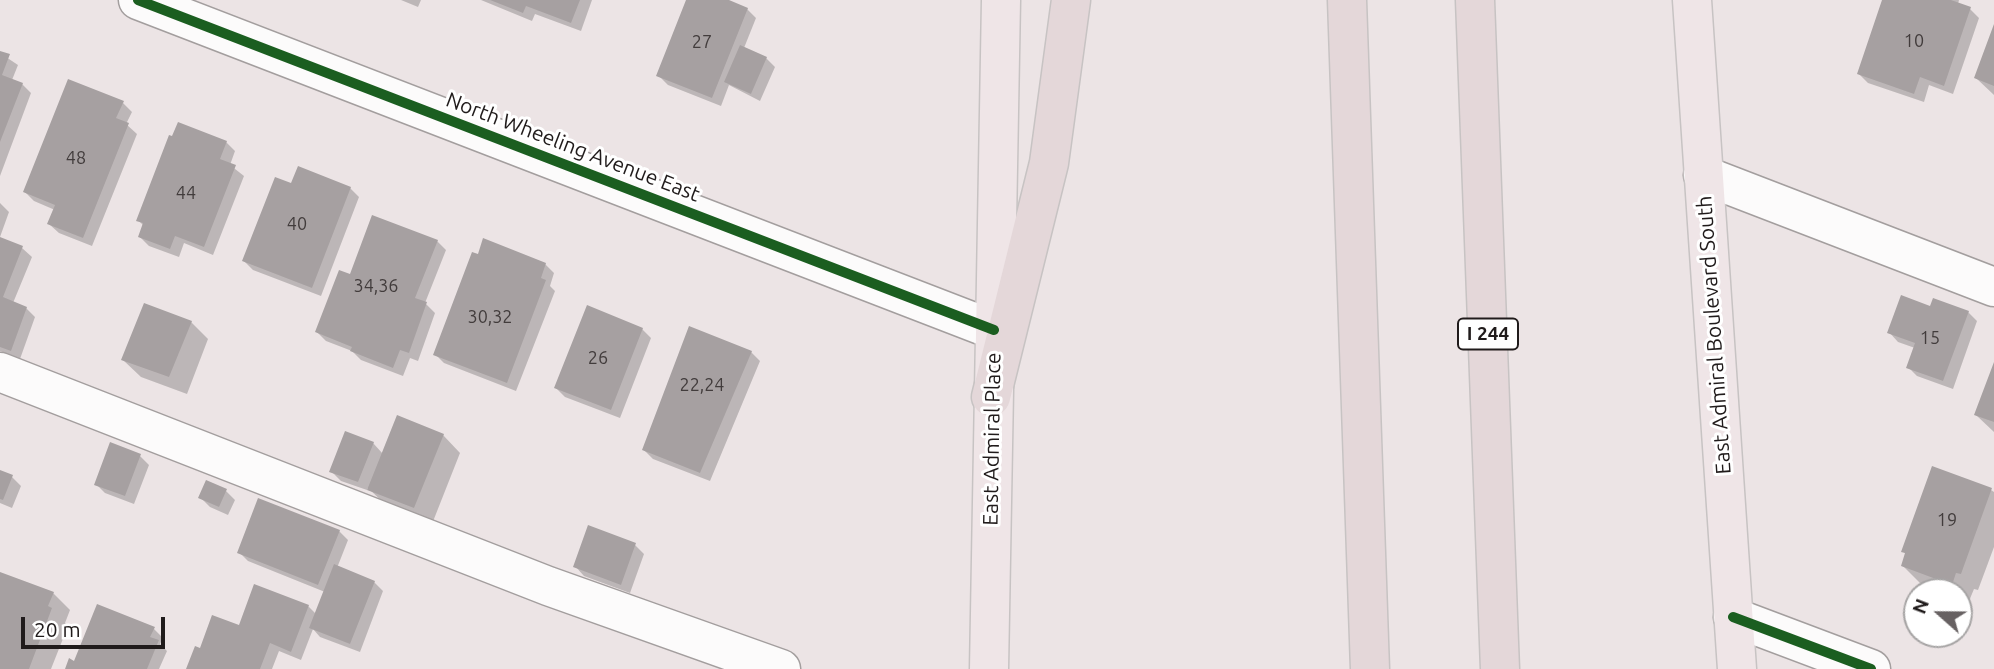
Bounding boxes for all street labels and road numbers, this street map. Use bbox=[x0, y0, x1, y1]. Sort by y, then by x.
street label: North Wheeling Avenue East bbox=[443, 87, 703, 207]
street label: East Admiral Boulevard South bbox=[1692, 195, 1736, 475]
road number: I 244 bbox=[1458, 318, 1518, 350]
street label: East Admiral Place bbox=[978, 352, 1006, 526]

